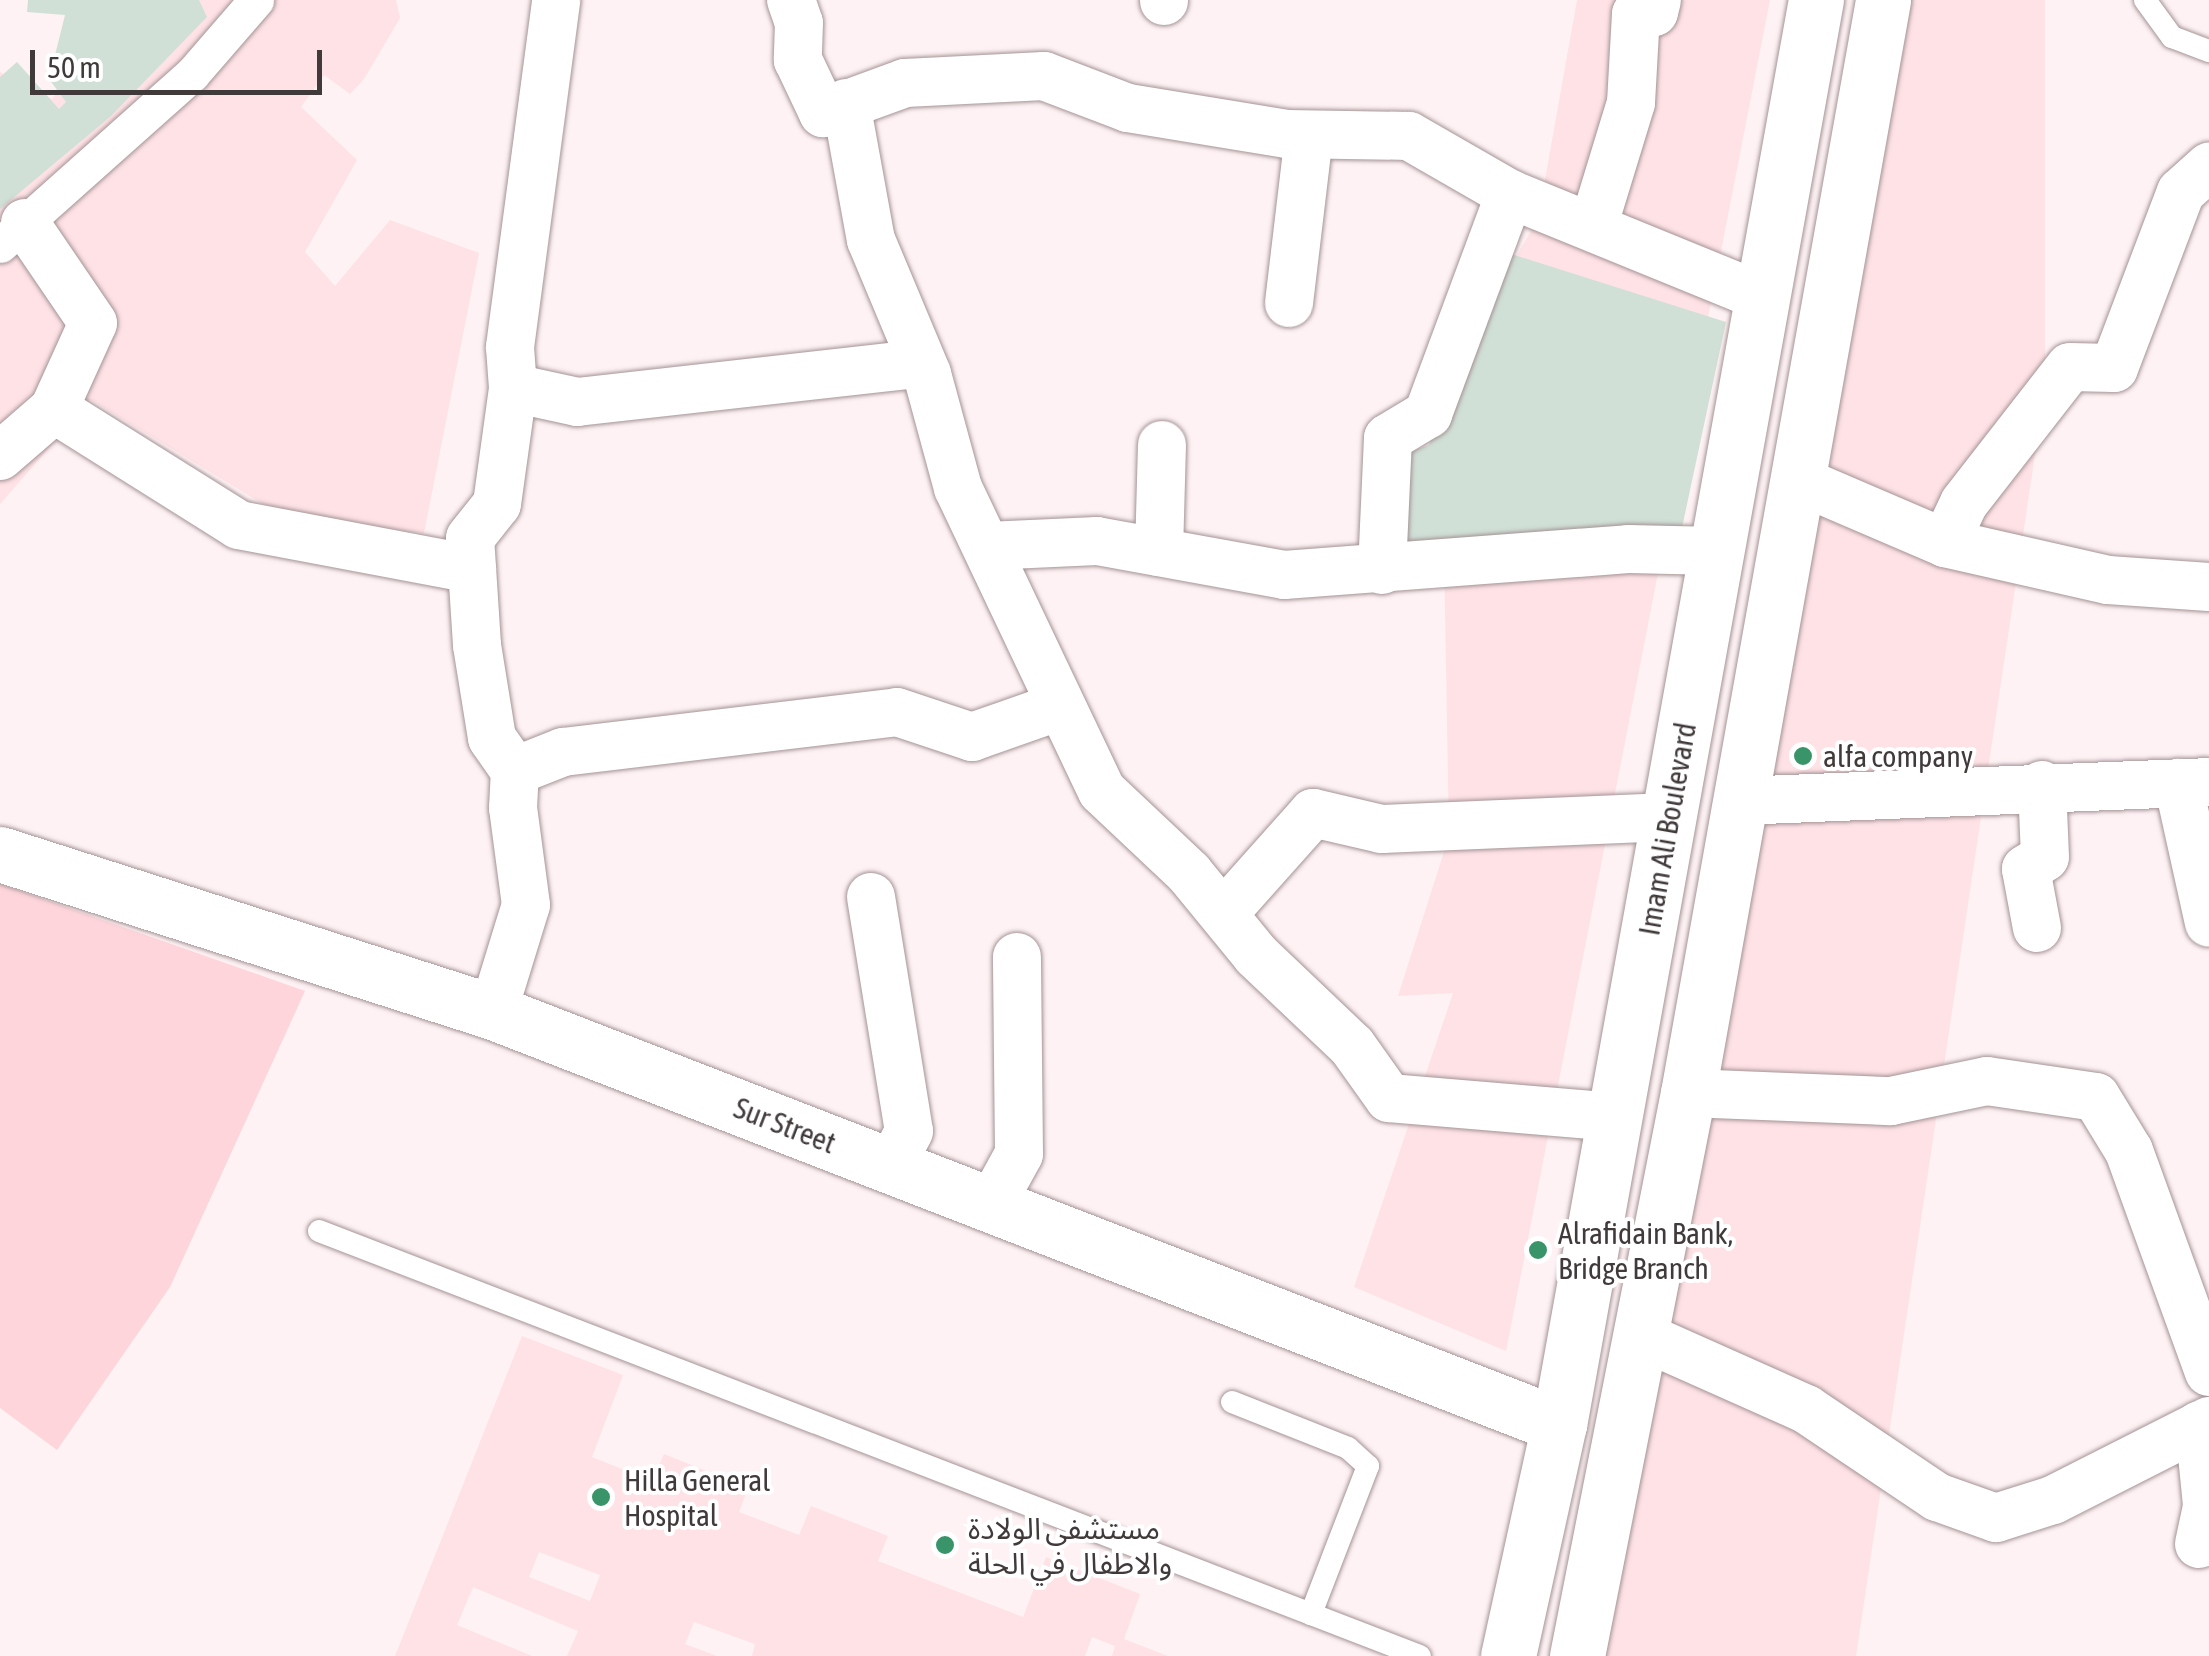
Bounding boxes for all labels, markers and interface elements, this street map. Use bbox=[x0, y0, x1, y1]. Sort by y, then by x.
scale bar bbox=[35, 30, 328, 92]
text: 50 m bbox=[47, 50, 101, 84]
street label: Imam Ali Boulevard bbox=[1631, 720, 1703, 938]
place label: alfa company bbox=[1823, 738, 1973, 774]
marker: alfa company bbox=[1792, 745, 1814, 767]
street label: Sur Street bbox=[729, 1089, 841, 1161]
place label: Alrafidain Bank, Bridge Branch bbox=[1558, 1215, 1733, 1286]
marker: Alrafidain Bank, Bridge Branch bbox=[1527, 1239, 1549, 1261]
place label: Hilla General Hospital bbox=[624, 1462, 770, 1532]
marker: Hilla General Hospital bbox=[588, 1484, 614, 1510]
place label: مستشفى الولادة والاطفال في الحلة bbox=[968, 1510, 1172, 1580]
marker: مستشفى الولادة والاطفال في الحلة bbox=[932, 1532, 958, 1558]

